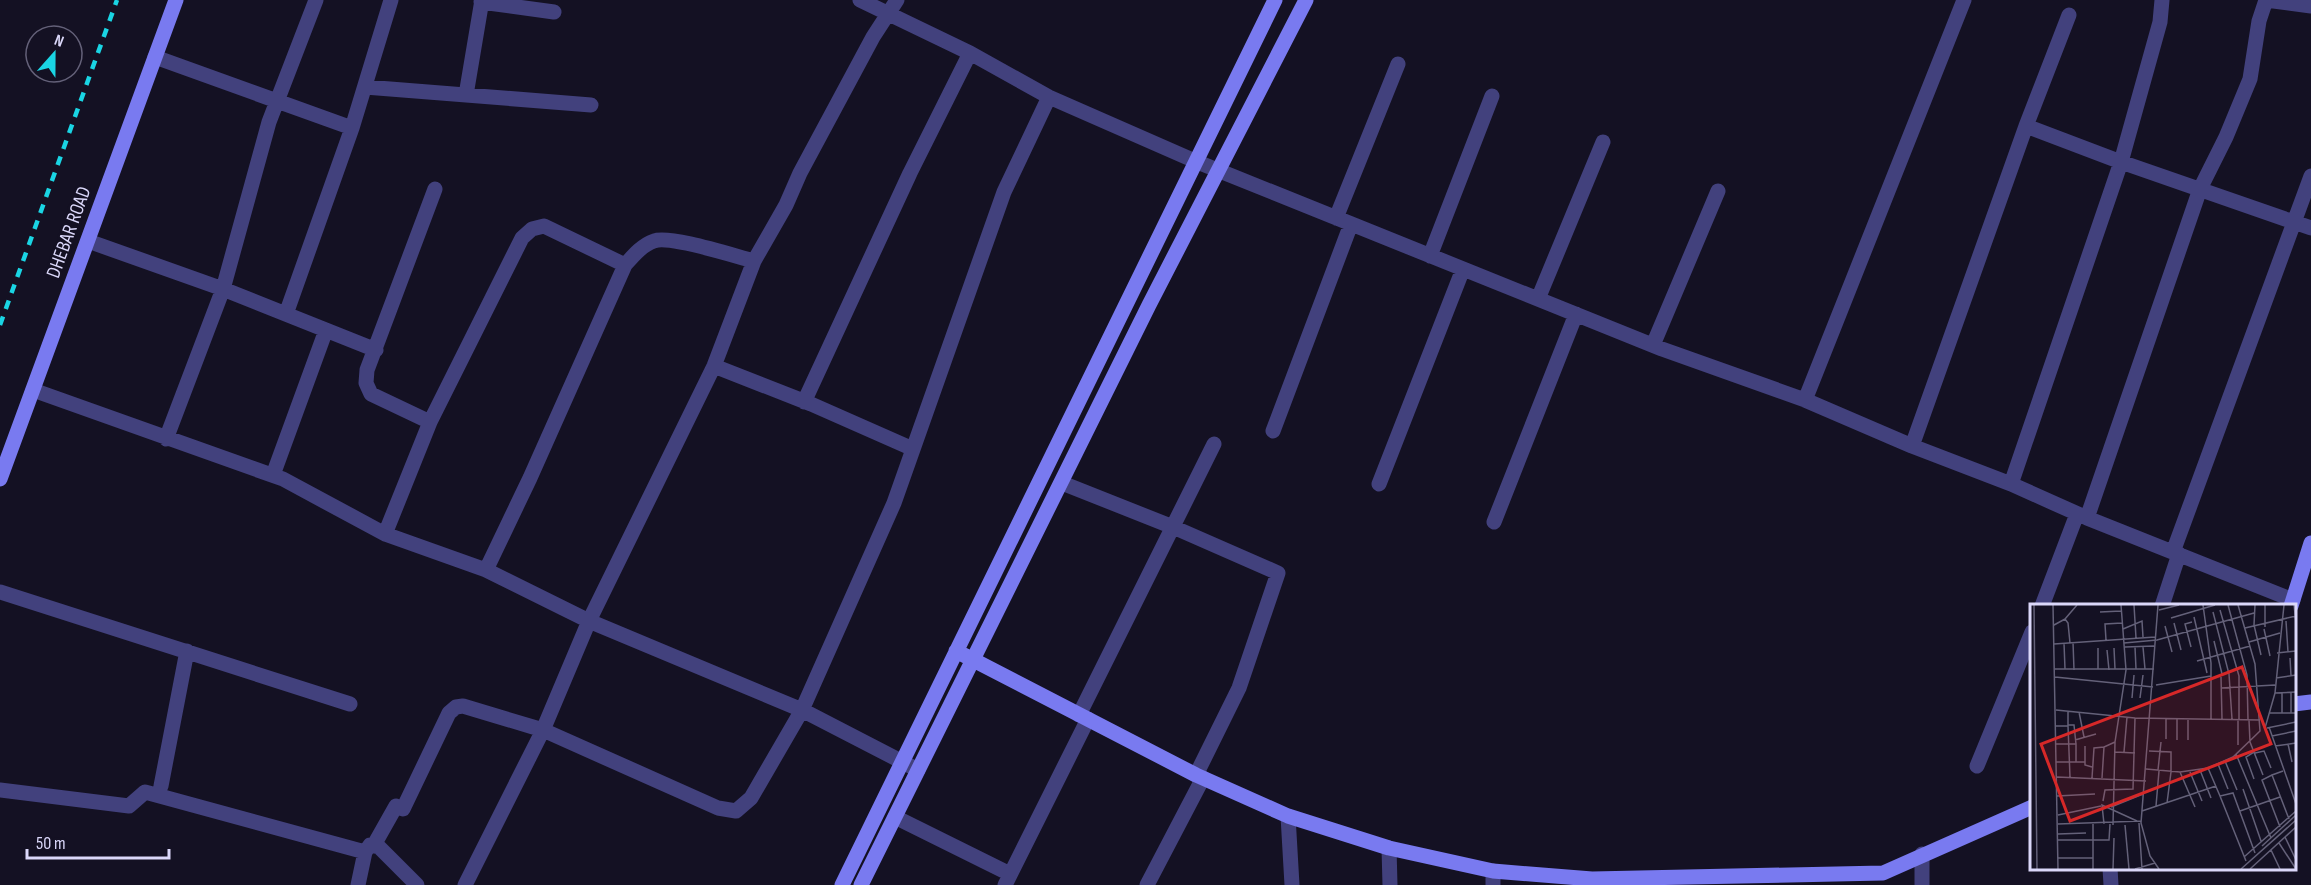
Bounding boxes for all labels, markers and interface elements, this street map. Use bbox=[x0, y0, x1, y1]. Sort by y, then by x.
north arrow bbox=[24, 24, 84, 84]
text: N bbox=[51, 31, 66, 52]
street label: DHEBAR ROAD bbox=[41, 183, 97, 281]
inset map bbox=[2030, 604, 2296, 870]
scale bar bbox=[27, 822, 170, 860]
text: 50 m bbox=[36, 833, 66, 854]

